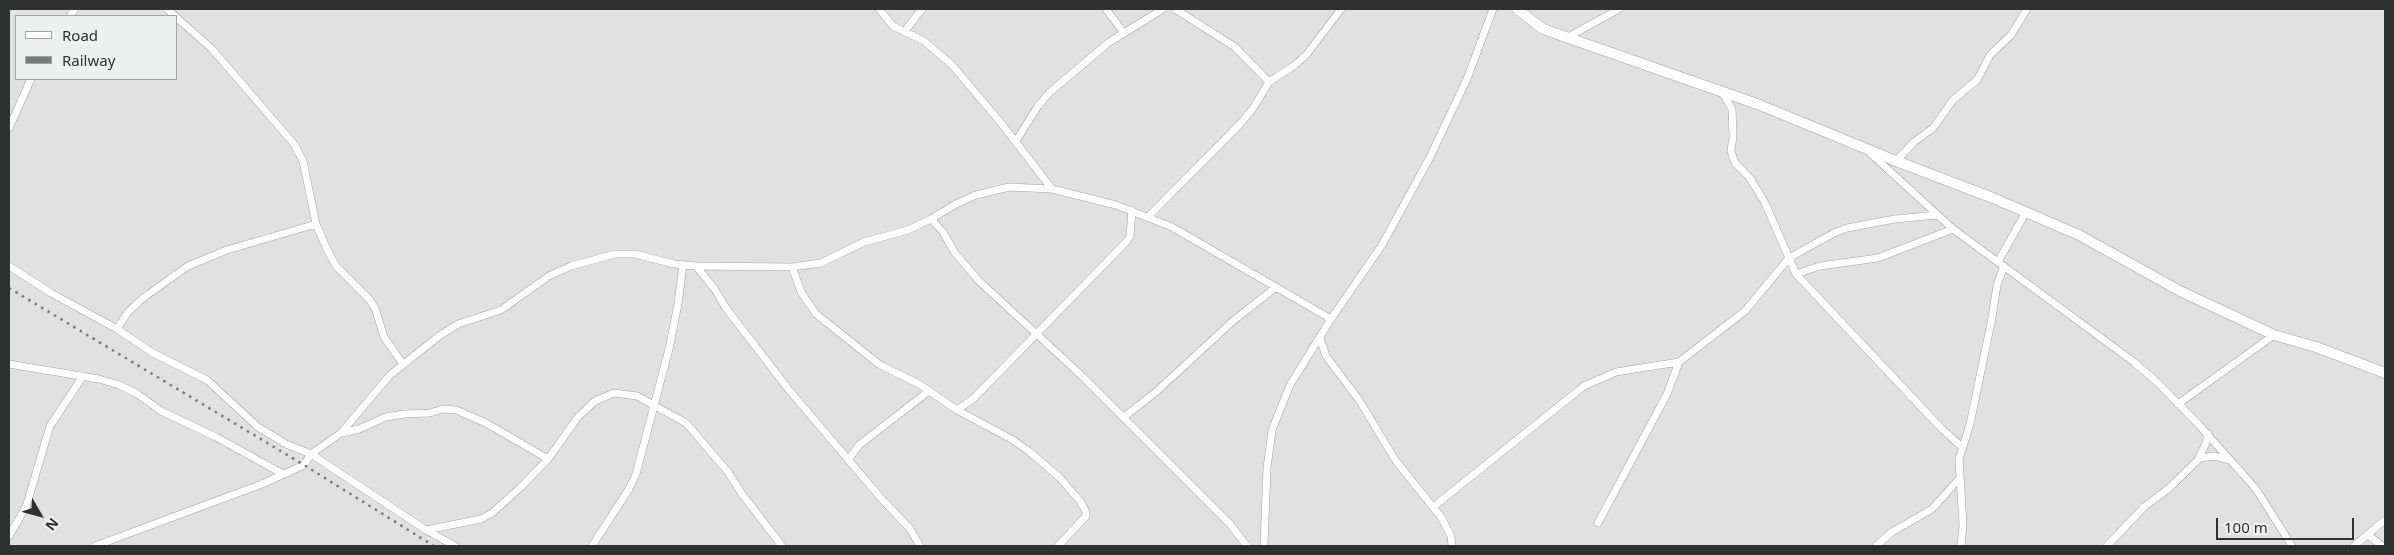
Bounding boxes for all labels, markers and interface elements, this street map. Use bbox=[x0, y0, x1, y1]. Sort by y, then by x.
legend bbox=[15, 15, 178, 80]
text: Road bbox=[62, 25, 98, 45]
text: Railway bbox=[62, 50, 115, 70]
north arrow bbox=[15, 490, 65, 540]
scale bar bbox=[2219, 508, 2356, 540]
text: N bbox=[41, 514, 63, 535]
text: 100 m bbox=[2224, 517, 2268, 537]

